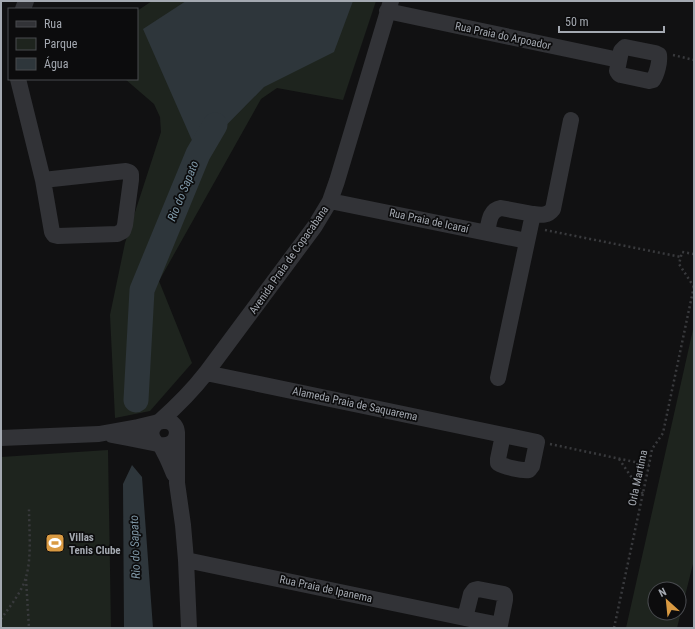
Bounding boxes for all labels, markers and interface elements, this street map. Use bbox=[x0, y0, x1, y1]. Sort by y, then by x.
legend bbox=[8, 8, 138, 80]
scale bar bbox=[559, 8, 664, 34]
text: 50 m bbox=[565, 15, 589, 29]
text: Rua bbox=[44, 17, 62, 31]
street label: Rua Praia do Arpoador bbox=[454, 20, 553, 53]
text: Parque bbox=[44, 37, 78, 51]
text: Água bbox=[44, 56, 69, 71]
water label: Rio do Sapato bbox=[165, 159, 202, 223]
street label: Avenida Praia de Copacabana bbox=[247, 203, 331, 317]
street label: Rua Praia de Icaraí bbox=[388, 206, 470, 236]
street label: Alameda Praia de Saquarema bbox=[291, 384, 419, 424]
street label: Orla Martima bbox=[626, 449, 650, 507]
water label: Rio do Sapato bbox=[127, 515, 143, 579]
place label: Villas Tenis Clube bbox=[69, 531, 121, 557]
sports icon: Villas Tenis Clube bbox=[44, 532, 66, 554]
street label: Rua Praia de Ipanema bbox=[278, 573, 374, 605]
north arrow bbox=[647, 581, 687, 621]
text: N bbox=[657, 585, 669, 600]

